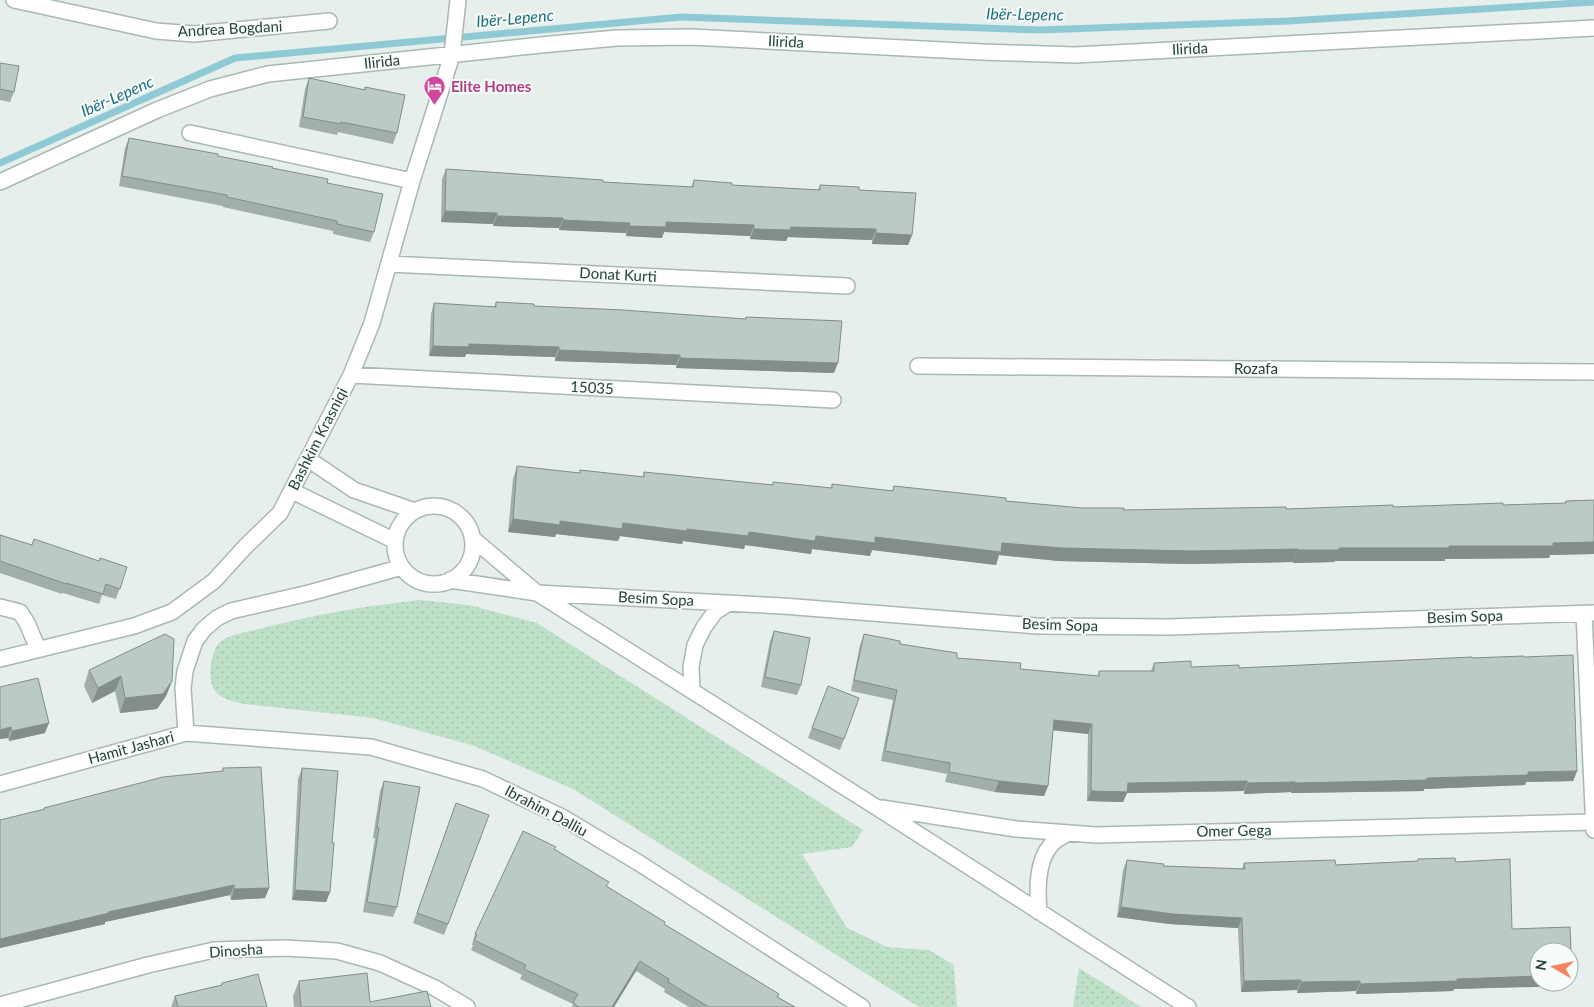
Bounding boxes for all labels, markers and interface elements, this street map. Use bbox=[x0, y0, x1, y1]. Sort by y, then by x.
water label: Ibër-Lepenc bbox=[986, 3, 1064, 24]
water label: Ibër-Lepenc bbox=[475, 5, 554, 30]
street label: Andrea Bogdani bbox=[177, 16, 283, 40]
street label: Ilirida bbox=[768, 31, 805, 51]
street label: Ilirida bbox=[1171, 38, 1208, 58]
street label: Ilirida bbox=[363, 50, 401, 72]
water label: Ibër-Lepenc bbox=[77, 71, 156, 120]
hotel icon: Elite Homes bbox=[423, 75, 447, 106]
place label: Elite Homes bbox=[451, 77, 532, 95]
street label: Donat Kurti bbox=[579, 263, 657, 285]
street label: Rozafa bbox=[1234, 359, 1278, 377]
street label: 15035 bbox=[570, 377, 614, 397]
street label: Bashkim Krasniqi bbox=[284, 384, 351, 493]
street label: Besim Sopa bbox=[618, 587, 695, 609]
street label: Besim Sopa bbox=[1427, 606, 1503, 626]
street label: Besim Sopa bbox=[1022, 614, 1098, 634]
street label: Hamit Jashari bbox=[86, 727, 176, 767]
street label: Ibrahim Dalliu bbox=[502, 781, 591, 839]
street label: Omer Gega bbox=[1196, 820, 1272, 840]
street label: Dinosha bbox=[208, 939, 264, 961]
north arrow bbox=[1529, 942, 1579, 992]
text: N bbox=[1531, 958, 1550, 972]

